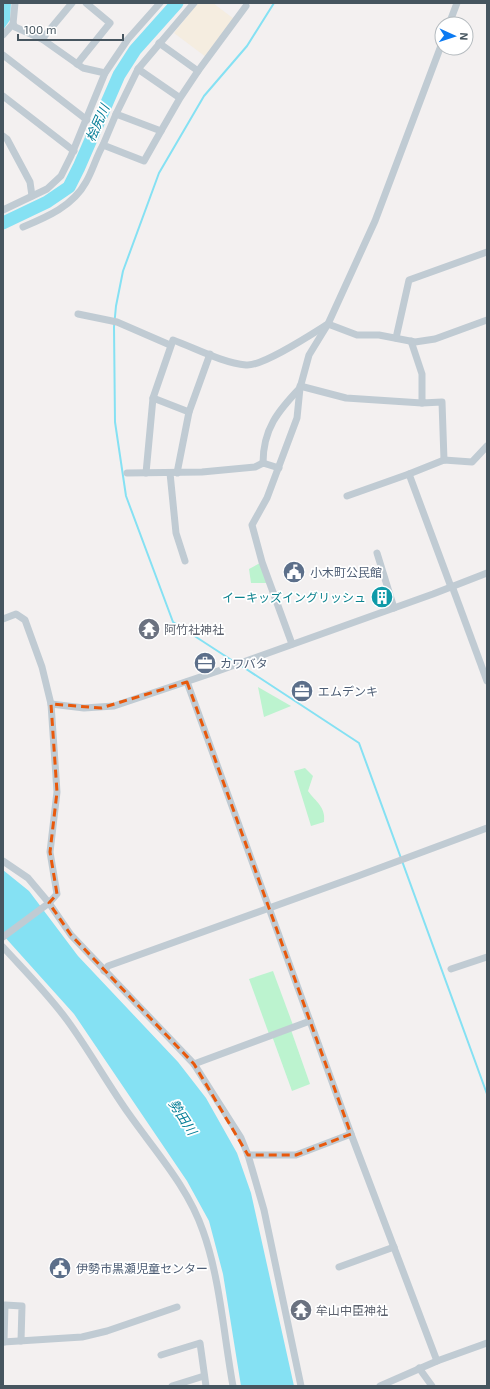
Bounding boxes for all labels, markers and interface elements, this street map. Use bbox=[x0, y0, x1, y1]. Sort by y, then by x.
scale bar bbox=[18, 16, 123, 42]
north arrow bbox=[434, 16, 474, 56]
text: 100 m bbox=[24, 22, 56, 36]
text: N bbox=[458, 32, 471, 41]
water label: 桧尻川 bbox=[82, 100, 113, 144]
public building icon: 小木町公民館 bbox=[281, 559, 307, 585]
place label: 小木町公民館 bbox=[310, 565, 382, 579]
building icon: イーキッズイングリッシュ bbox=[369, 584, 395, 610]
place label: イーキッズイングリッシュ bbox=[222, 590, 366, 604]
temple icon: 阿竹社神社 bbox=[136, 616, 162, 642]
place label: 阿竹社神社 bbox=[164, 622, 224, 636]
office icon: カワバタ bbox=[192, 650, 218, 676]
place label: カワバタ bbox=[220, 656, 268, 670]
office icon: エムデンキ bbox=[289, 678, 315, 704]
place label: エムデンキ bbox=[318, 684, 378, 698]
water label: 勢田川 bbox=[166, 1096, 201, 1139]
public building icon: 伊勢市黒瀬児童センター bbox=[47, 1255, 73, 1281]
place label: 伊勢市黒瀬児童センター bbox=[76, 1261, 208, 1275]
temple icon: 牟山中臣神社 bbox=[288, 1297, 314, 1323]
place label: 牟山中臣神社 bbox=[316, 1303, 388, 1317]

